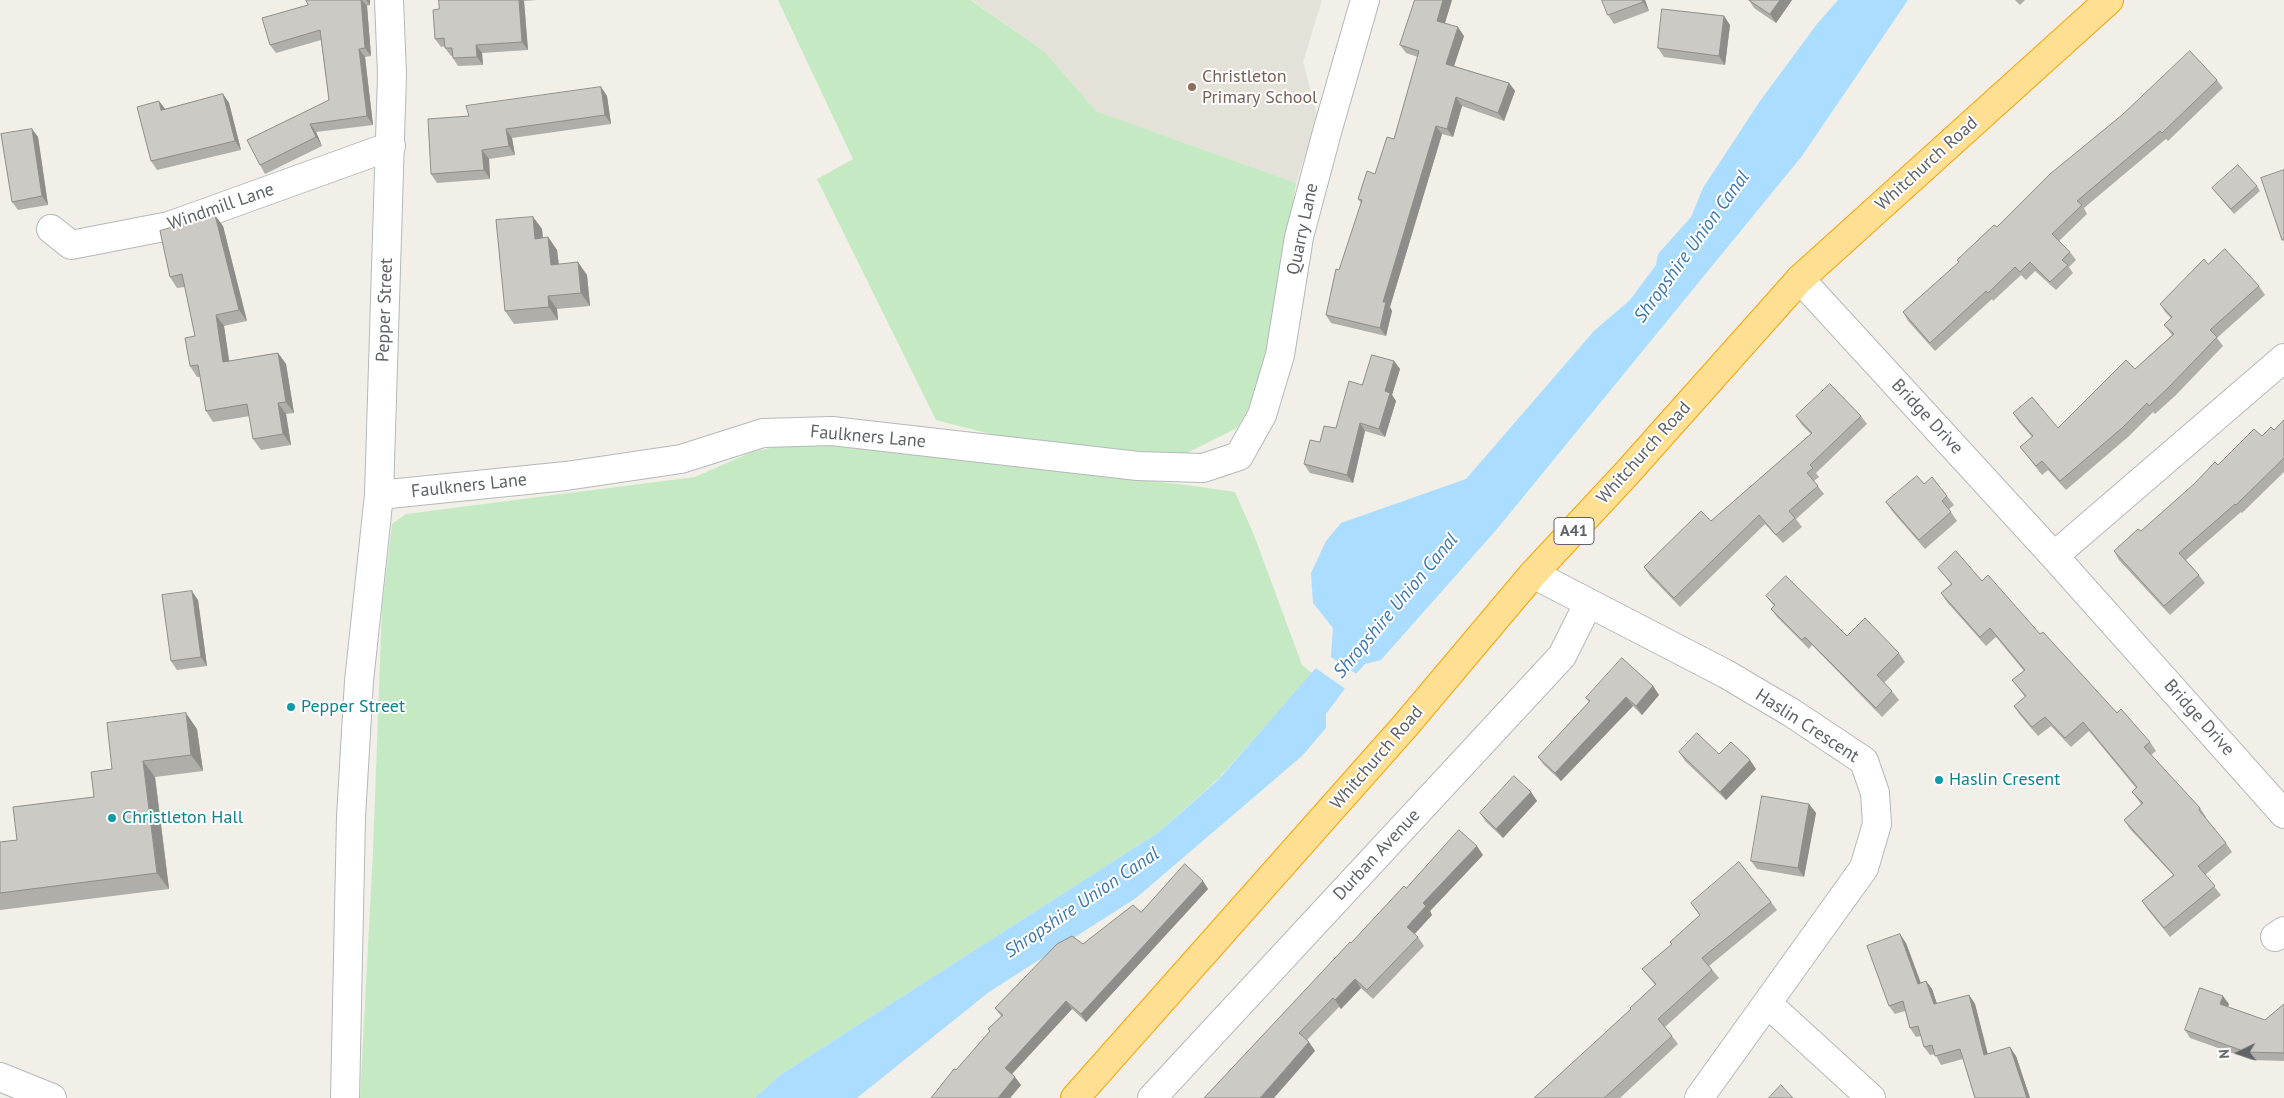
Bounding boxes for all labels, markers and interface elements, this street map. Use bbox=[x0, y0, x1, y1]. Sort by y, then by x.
place label: Christleton Primary School bbox=[1202, 66, 1317, 108]
marker: Christleton Primary School bbox=[1186, 81, 1198, 93]
street label: Whitchurch Road bbox=[1871, 112, 1983, 216]
water label: Shropshire Union Canal bbox=[1629, 167, 1755, 327]
street label: Windmill Lane bbox=[165, 179, 277, 235]
street label: Quarry Lane bbox=[1283, 181, 1323, 277]
street label: Pepper Street bbox=[372, 258, 398, 362]
street label: Bridge Drive bbox=[1887, 375, 1967, 459]
street label: Whitchurch Road bbox=[1592, 397, 1696, 509]
street label: Faulkners Lane bbox=[809, 421, 927, 453]
street label: Faulkners Lane bbox=[410, 469, 528, 503]
road number: A41 bbox=[1554, 518, 1594, 544]
water label: Shropshire Union Canal bbox=[1329, 529, 1463, 683]
street label: Bridge Drive bbox=[2159, 675, 2239, 761]
street label: Haslin Crescent bbox=[1751, 685, 1863, 767]
place label: Pepper Street bbox=[301, 696, 405, 718]
marker: Pepper Street bbox=[285, 701, 297, 713]
street label: Whitchurch Road bbox=[1326, 702, 1428, 814]
place label: Haslin Cresent bbox=[1949, 769, 2060, 791]
marker: Haslin Cresent bbox=[1933, 774, 1945, 786]
street label: Durban Avenue bbox=[1329, 805, 1425, 905]
place label: Christleton Hall bbox=[122, 807, 243, 829]
marker: Christleton Hall bbox=[106, 812, 118, 824]
water label: Shropshire Union Canal bbox=[1000, 843, 1164, 963]
north arrow bbox=[2214, 1028, 2264, 1078]
text: N bbox=[2215, 1049, 2233, 1059]

